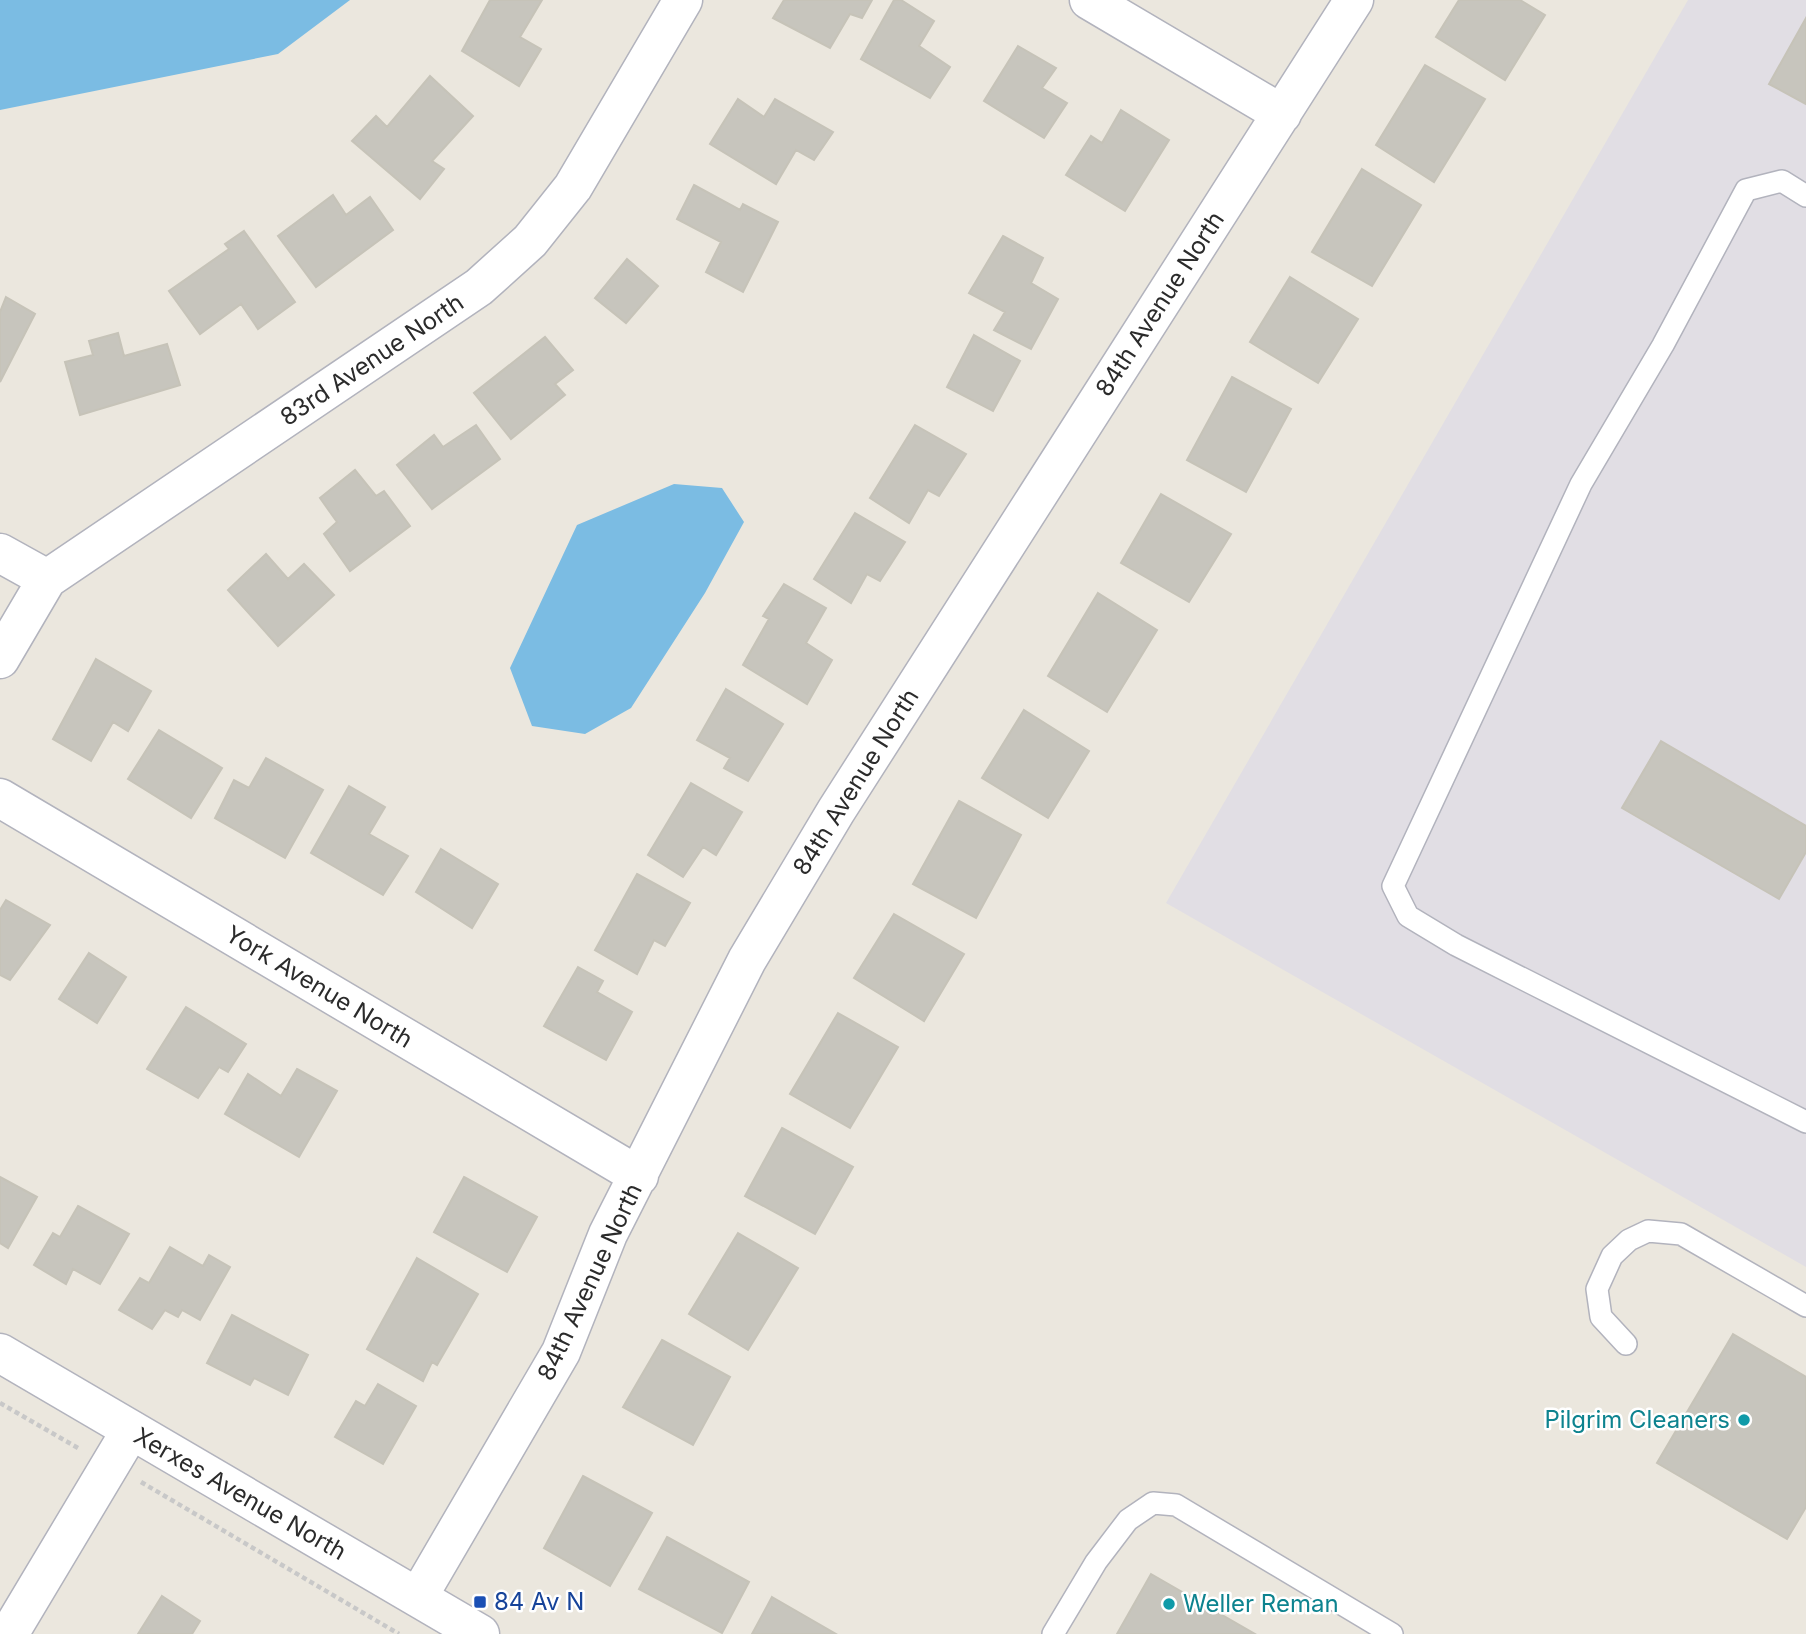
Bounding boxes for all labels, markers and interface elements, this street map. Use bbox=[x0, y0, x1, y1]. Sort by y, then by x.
street label: 84th Avenue North bbox=[1089, 206, 1230, 401]
street label: 83rd Avenue North bbox=[275, 288, 469, 432]
street label: 84th Avenue North bbox=[787, 683, 925, 880]
street label: York Avenue North bbox=[220, 919, 418, 1054]
street label: 84th Avenue North bbox=[531, 1179, 648, 1385]
place label: Pilgrim Cleaners bbox=[1544, 1405, 1730, 1434]
marker: Pilgrim Cleaners bbox=[1736, 1412, 1752, 1428]
street label: Xerxes Avenue North bbox=[129, 1421, 351, 1566]
place label: 84 Av N bbox=[494, 1587, 584, 1616]
place label: Weller Reman bbox=[1183, 1589, 1339, 1618]
marker: 84 Av N bbox=[472, 1594, 488, 1610]
marker: Weller Reman bbox=[1161, 1596, 1177, 1612]

